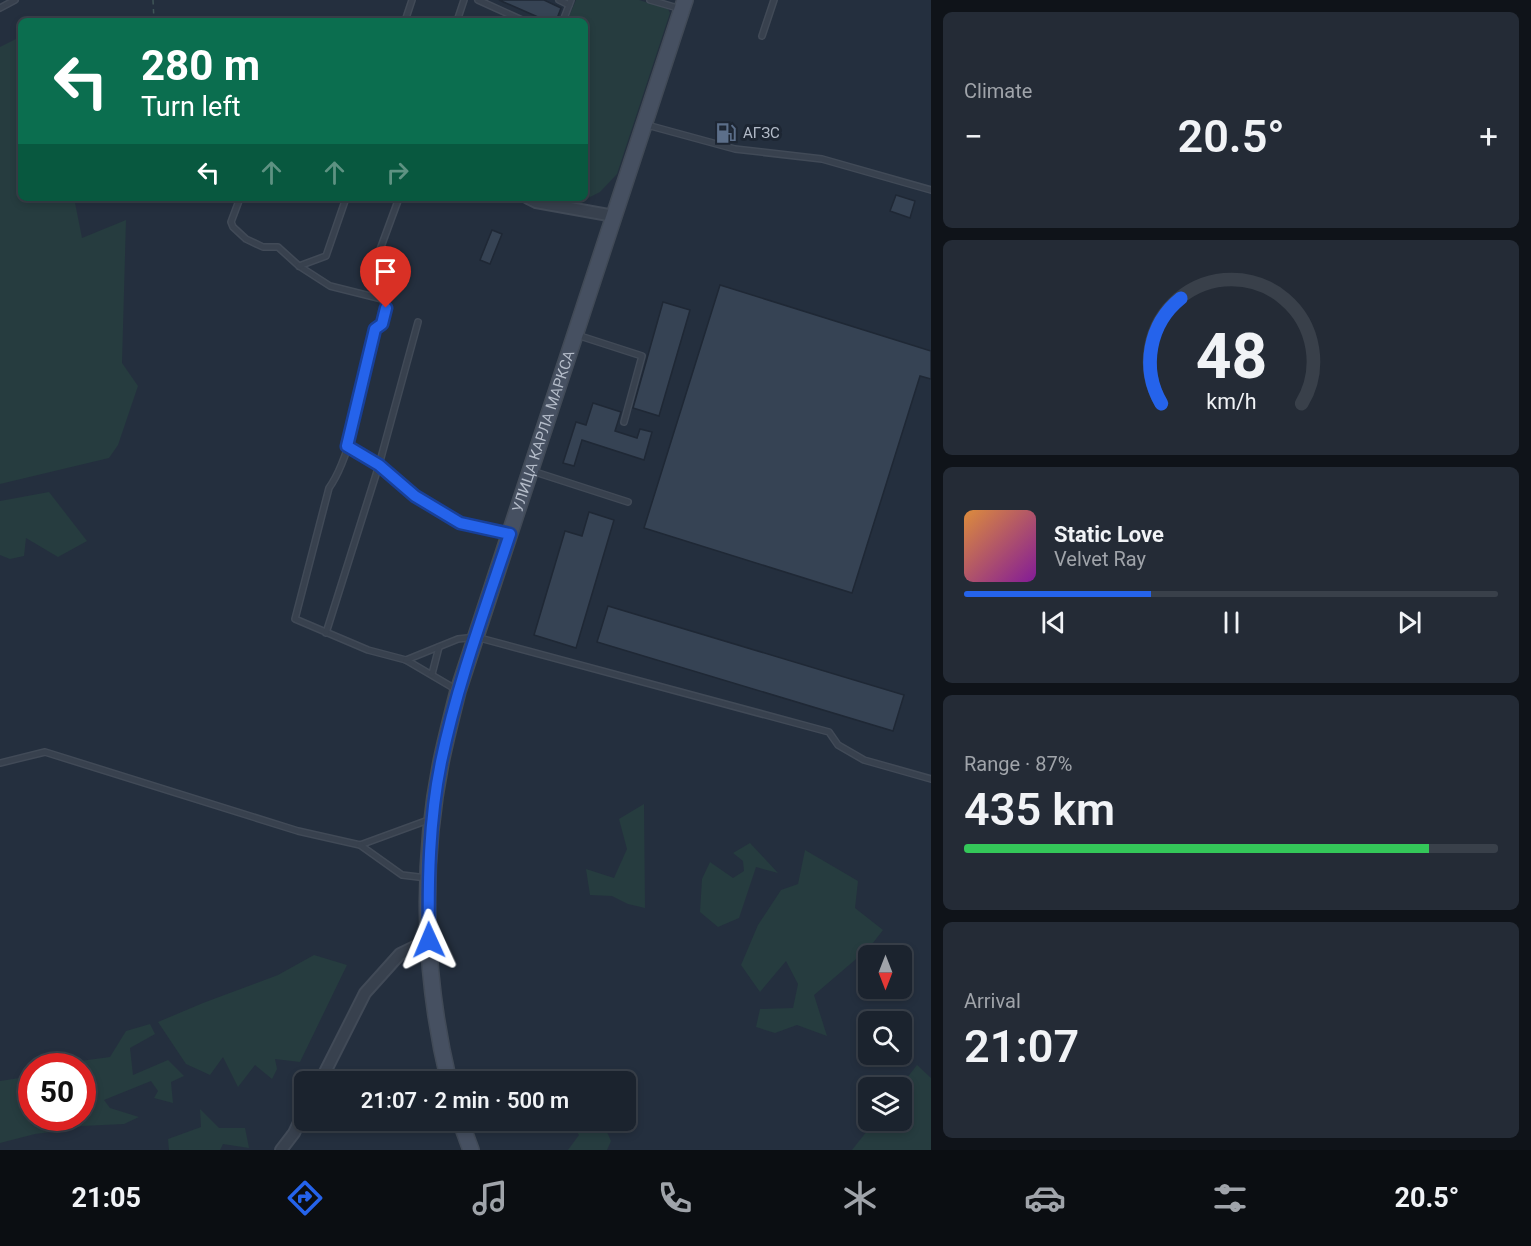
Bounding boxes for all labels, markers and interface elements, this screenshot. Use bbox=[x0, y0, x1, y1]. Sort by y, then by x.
text: 280 m bbox=[141, 41, 260, 90]
icon: left bbox=[42, 42, 120, 120]
text: Climate bbox=[964, 79, 1032, 103]
text: Turn left bbox=[141, 91, 241, 123]
text: 20.5° bbox=[1177, 110, 1285, 163]
text: − bbox=[964, 117, 983, 156]
text: + bbox=[1479, 117, 1498, 156]
fuel station icon: АГЗС bbox=[714, 121, 738, 145]
place label: АГЗС bbox=[743, 124, 780, 142]
icon: left bbox=[192, 156, 225, 189]
icon: ahead bbox=[255, 156, 288, 189]
icon: ahead bbox=[318, 156, 351, 189]
icon: right bbox=[381, 156, 414, 189]
pin bbox=[360, 246, 411, 308]
icon: arrive bbox=[369, 255, 402, 288]
text: 48 bbox=[1195, 321, 1267, 394]
street label: УЛИЦА КАРЛА МАРКСА bbox=[508, 348, 578, 514]
text: km/h bbox=[1206, 390, 1256, 415]
text: Static Love bbox=[1054, 522, 1164, 547]
text: Velvet Ray bbox=[1054, 547, 1146, 571]
icon: previous bbox=[1037, 606, 1070, 639]
icon: pause bbox=[1215, 606, 1248, 639]
icon: next bbox=[1393, 606, 1426, 639]
text: Range · 87% bbox=[964, 752, 1072, 776]
text: 435 km bbox=[964, 783, 1115, 836]
position arrow bbox=[397, 908, 461, 972]
north arrow bbox=[858, 945, 912, 999]
map controls bbox=[858, 945, 912, 1131]
text: Arrival bbox=[964, 989, 1021, 1013]
button: search bbox=[858, 1011, 912, 1065]
text: 21:07 bbox=[964, 1020, 1079, 1073]
speed limit sign: 50 bbox=[18, 1053, 96, 1131]
button: layers bbox=[858, 1077, 912, 1131]
text: 21:07 · 2 min · 500 m bbox=[361, 1088, 569, 1113]
icon: directions bbox=[284, 1177, 326, 1219]
icon: music bbox=[469, 1177, 511, 1219]
icon: phone bbox=[654, 1177, 696, 1219]
icon: climate bbox=[839, 1177, 881, 1219]
icon: car bbox=[1024, 1177, 1066, 1219]
icon: filters bbox=[1209, 1177, 1251, 1219]
text: 21:05 bbox=[72, 1182, 141, 1214]
text: 20.5° bbox=[1395, 1182, 1459, 1214]

